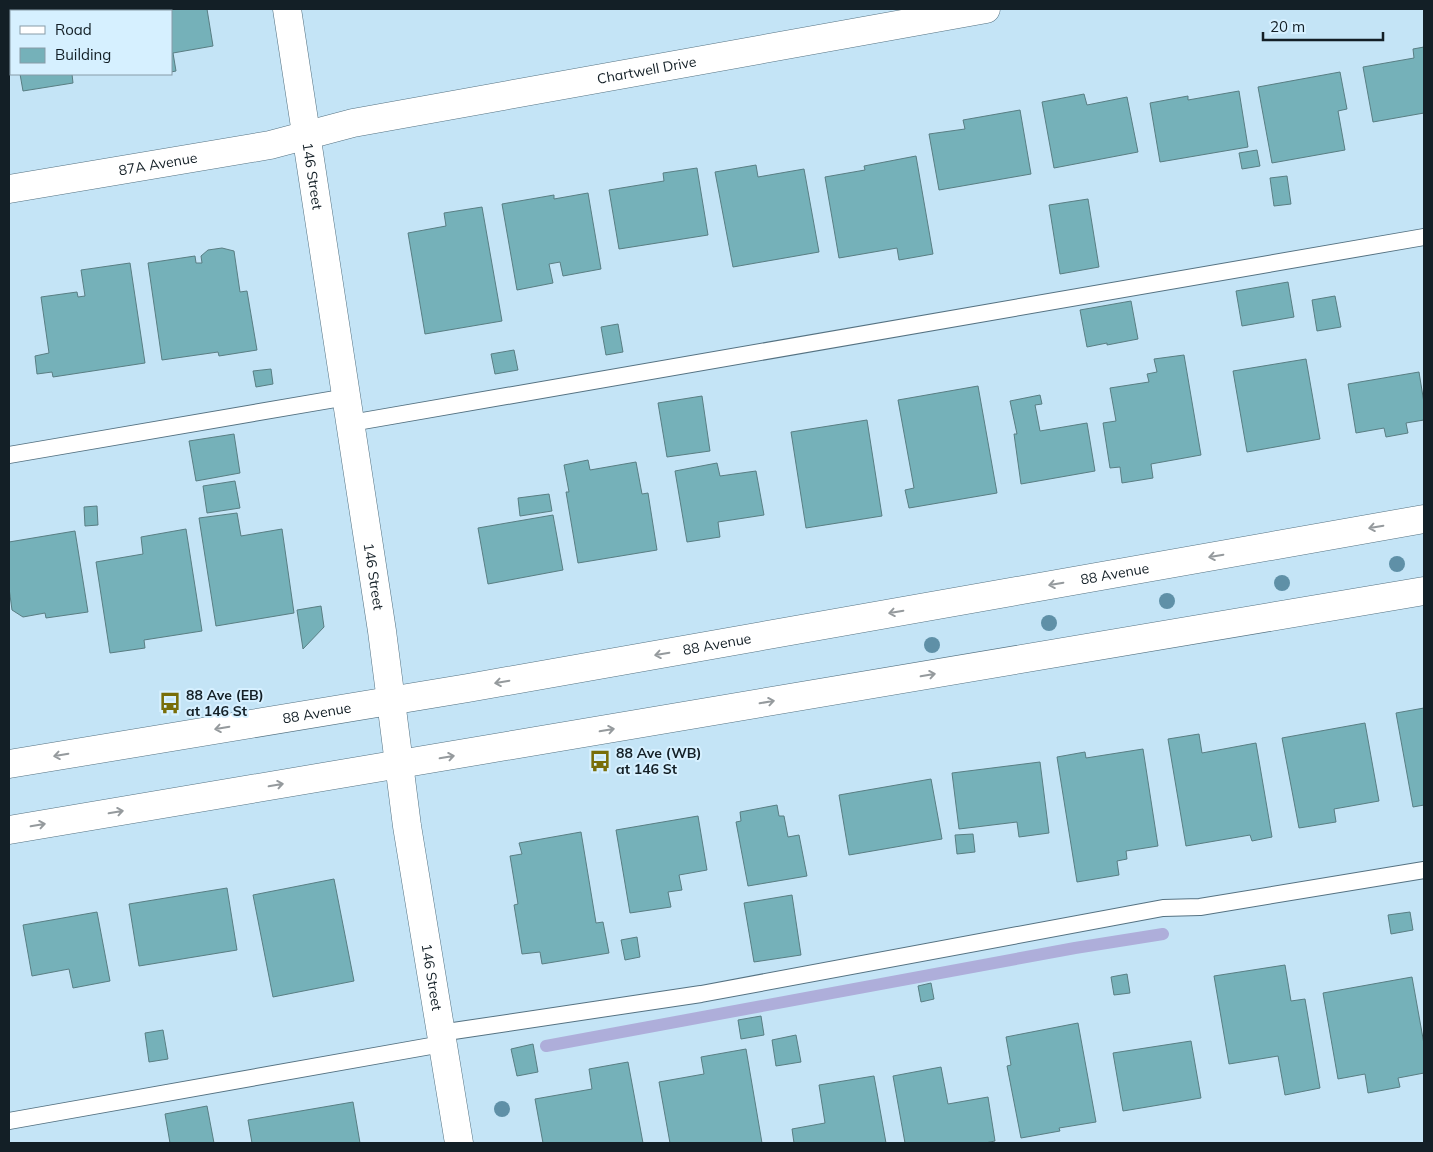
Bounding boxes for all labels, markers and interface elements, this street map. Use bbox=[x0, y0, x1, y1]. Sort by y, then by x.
legend bbox=[10, 10, 172, 75]
scale bar bbox=[1263, 10, 1383, 42]
text: 20 m bbox=[1270, 17, 1305, 36]
text: Road bbox=[55, 20, 92, 39]
text: Building bbox=[55, 45, 111, 64]
street label: Chartwell Drive bbox=[596, 52, 698, 88]
street label: 146 Street bbox=[299, 141, 327, 211]
street label: 87A Avenue bbox=[117, 148, 199, 179]
one-way arrow bbox=[1369, 523, 1385, 533]
street label: 146 Street bbox=[360, 542, 388, 611]
one-way arrow bbox=[1209, 551, 1225, 561]
street label: 88 Avenue bbox=[1079, 559, 1150, 589]
one-way arrow bbox=[1049, 579, 1065, 589]
one-way arrow bbox=[889, 608, 905, 618]
street label: 88 Avenue bbox=[681, 629, 753, 659]
one-way arrow bbox=[654, 649, 670, 659]
one-way arrow bbox=[919, 670, 935, 680]
one-way arrow bbox=[494, 677, 510, 687]
place label: 88 Ave (EB) at 146 St bbox=[186, 686, 264, 720]
bus stop icon: 88 Ave (EB) at 146 St bbox=[157, 690, 183, 716]
one-way arrow bbox=[759, 697, 775, 707]
street label: 88 Avenue bbox=[281, 698, 352, 728]
one-way arrow bbox=[214, 724, 230, 734]
one-way arrow bbox=[599, 724, 615, 734]
place label: 88 Ave (WB) at 146 St bbox=[616, 744, 701, 778]
bus stop icon: 88 Ave (WB) at 146 St bbox=[587, 748, 613, 774]
one-way arrow bbox=[54, 751, 70, 761]
one-way arrow bbox=[439, 751, 455, 761]
one-way arrow bbox=[267, 779, 283, 789]
one-way arrow bbox=[107, 807, 123, 817]
one-way arrow bbox=[30, 820, 46, 830]
street label: 146 Street bbox=[417, 942, 446, 1012]

